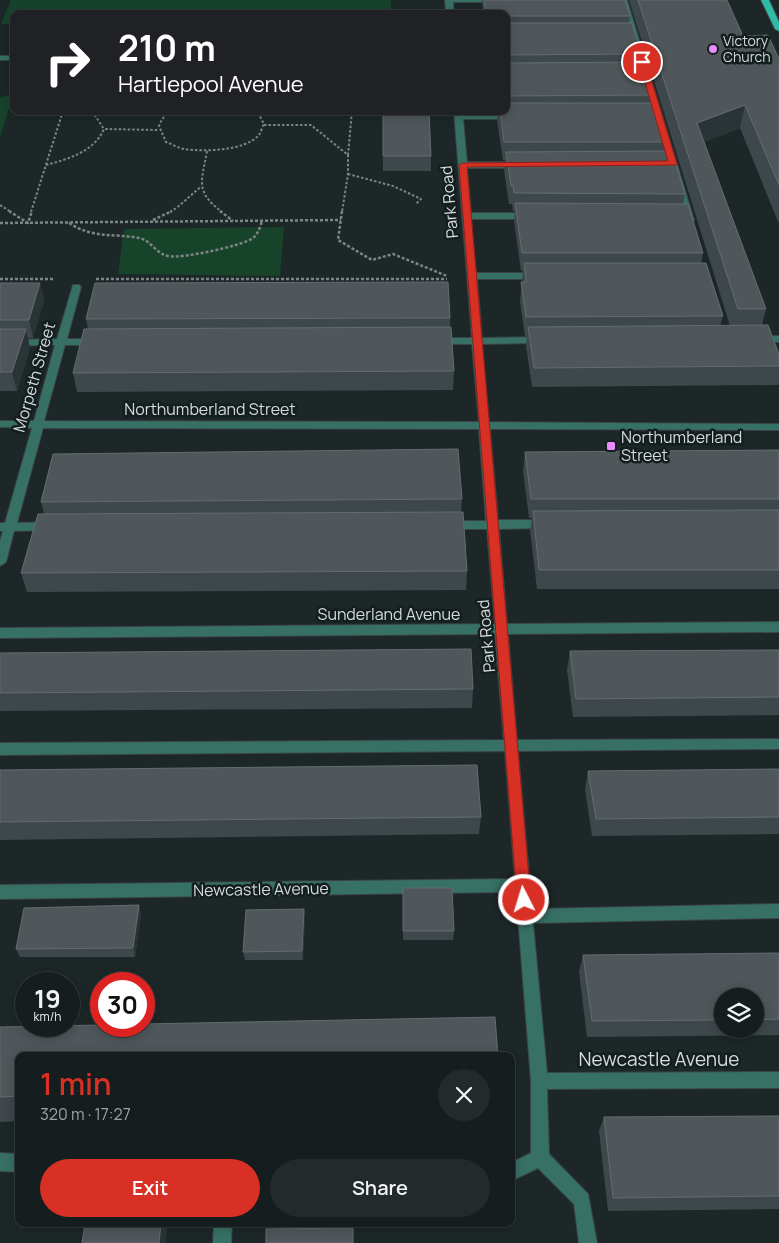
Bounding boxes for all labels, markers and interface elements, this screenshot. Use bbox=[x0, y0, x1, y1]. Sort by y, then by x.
text: 210 m bbox=[118, 24, 216, 72]
icon: right bbox=[35, 30, 100, 95]
place label: Victory Church bbox=[723, 31, 771, 66]
pin bbox=[621, 41, 663, 83]
marker: Victory Church bbox=[707, 43, 719, 55]
icon: arrive bbox=[628, 48, 656, 76]
text: Hartlepool Avenue bbox=[118, 69, 304, 99]
street label: Park Road bbox=[435, 165, 463, 239]
street label: Morpeth Street bbox=[8, 319, 60, 435]
street label: Northumberland Street bbox=[124, 398, 296, 420]
place label: Northumberland Street bbox=[621, 426, 742, 466]
marker: Northumberland Street bbox=[605, 440, 617, 452]
street label: Park Road bbox=[472, 599, 500, 673]
street label: Sunderland Avenue bbox=[318, 603, 460, 625]
position arrow bbox=[497, 873, 549, 925]
street label: Newcastle Avenue bbox=[193, 877, 329, 901]
speed limit sign: 30 bbox=[90, 972, 155, 1037]
text: 19 bbox=[34, 981, 61, 1016]
map controls bbox=[714, 988, 764, 1038]
button: layers bbox=[714, 988, 764, 1038]
text: km/h bbox=[34, 1008, 61, 1025]
street label: Newcastle Avenue bbox=[579, 1046, 739, 1072]
text: 1 min bbox=[40, 1063, 112, 1104]
button: close bbox=[438, 1069, 490, 1121]
text: 320 m · 17:27 bbox=[40, 1103, 131, 1125]
button: Exit bbox=[40, 1159, 260, 1217]
button: Share bbox=[270, 1159, 490, 1217]

